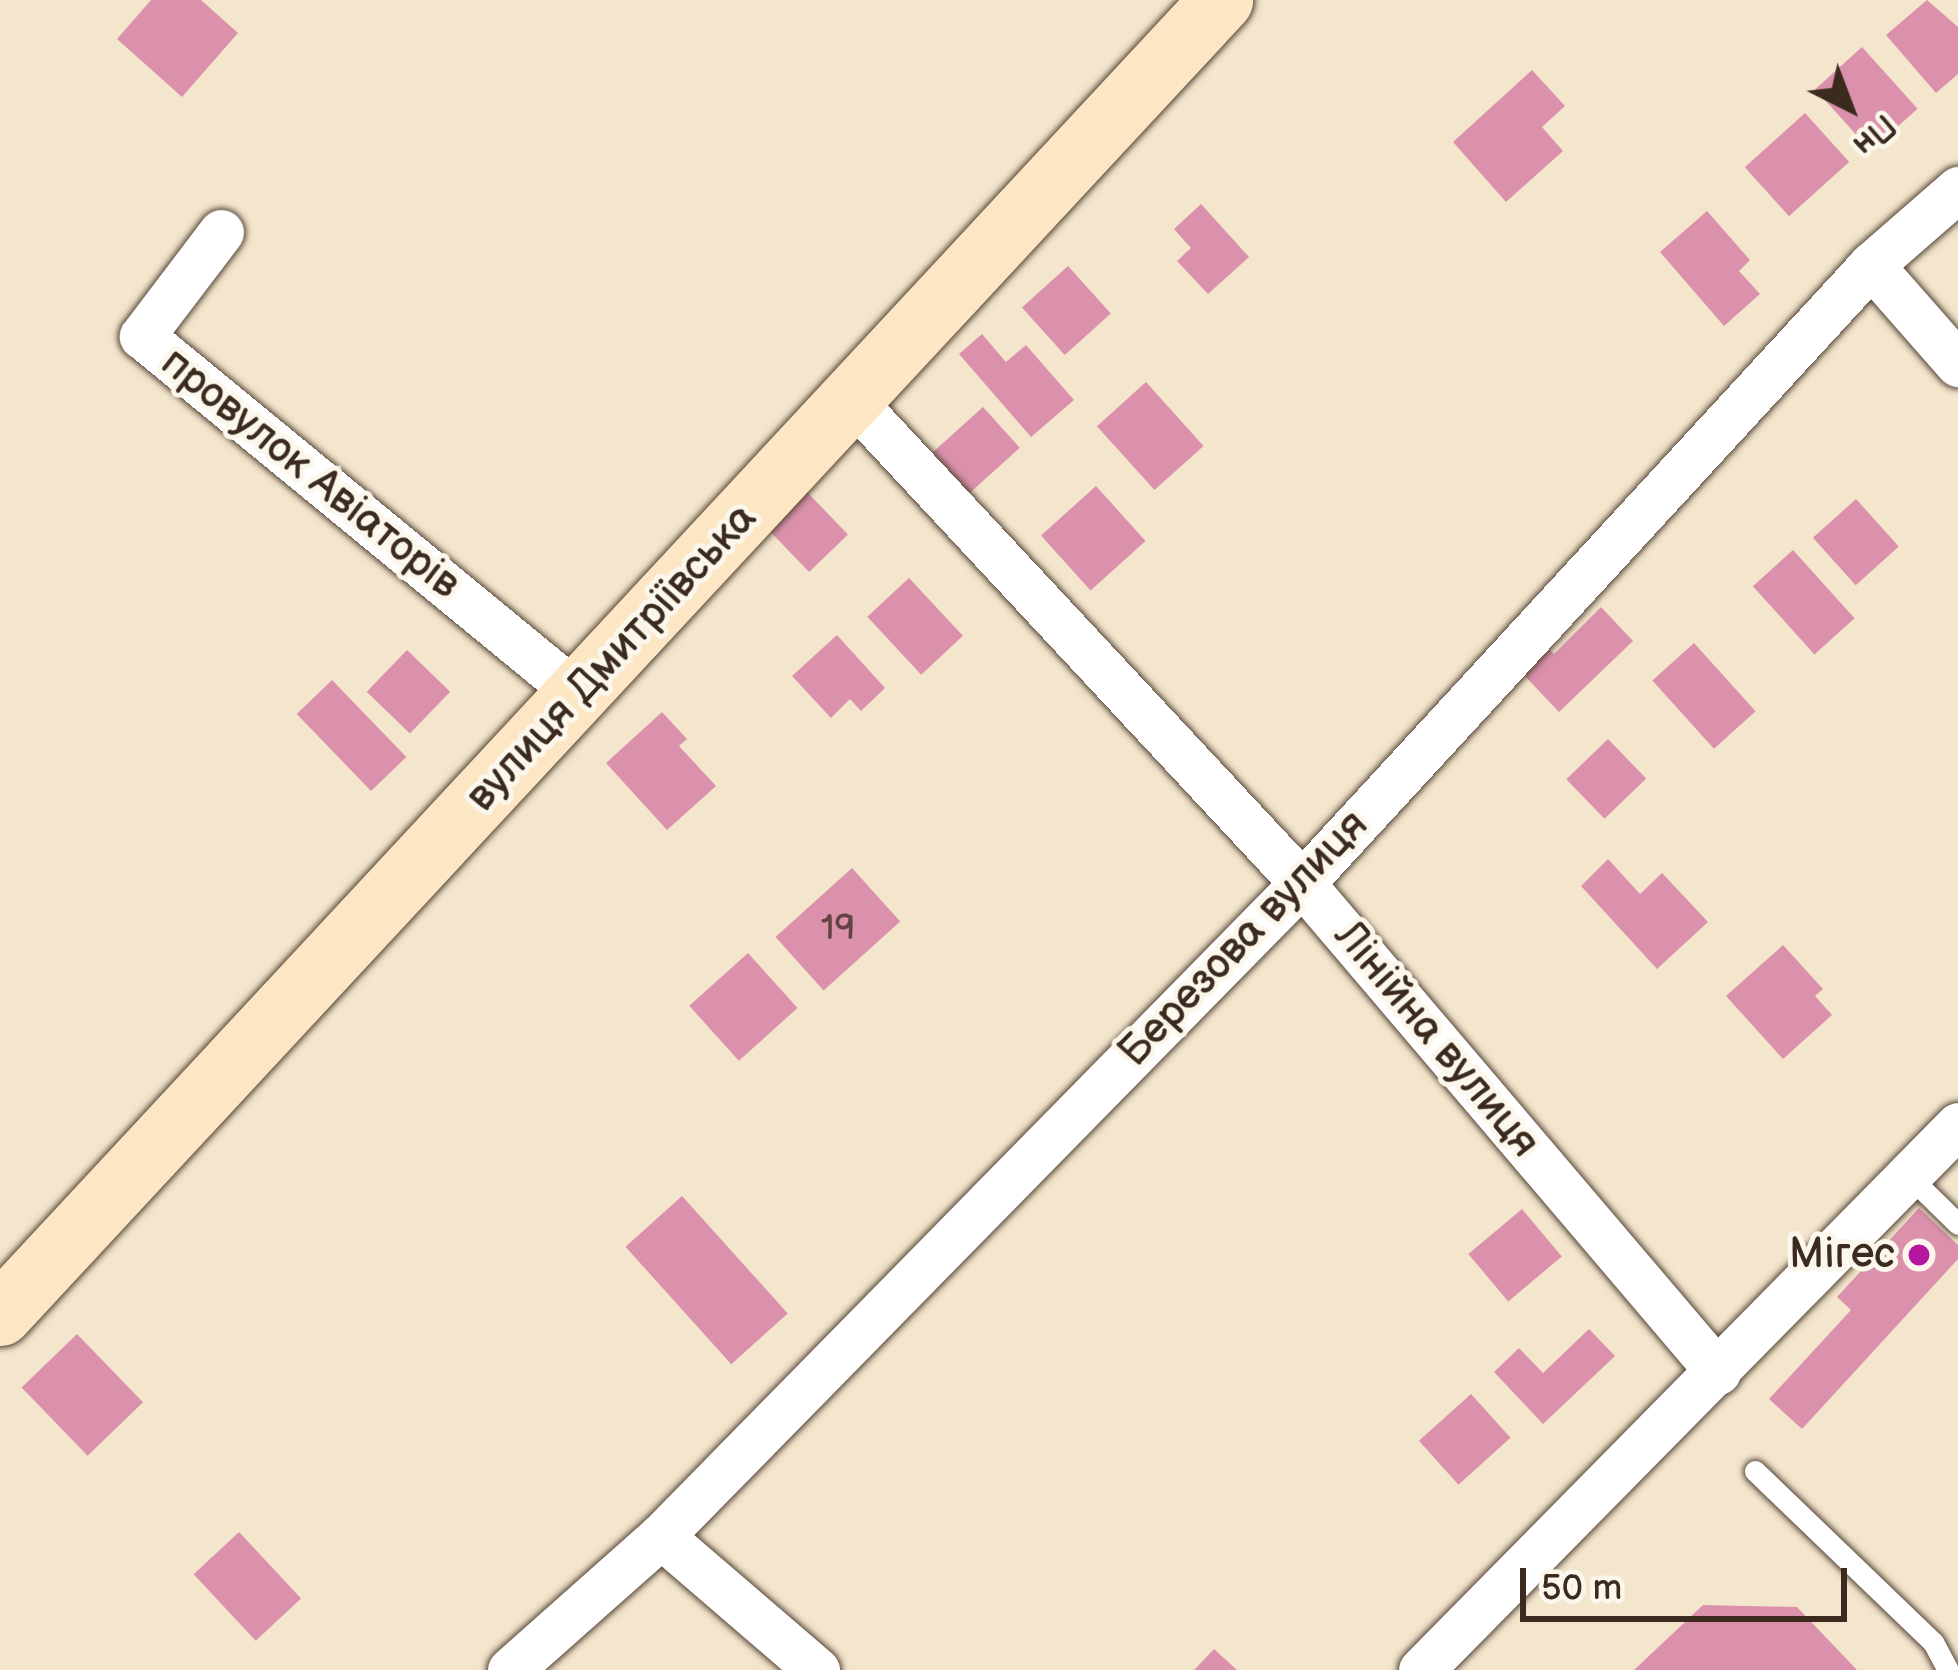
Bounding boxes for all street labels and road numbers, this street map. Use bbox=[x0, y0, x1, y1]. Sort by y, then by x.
street label: провулок Авіаторів bbox=[150, 338, 470, 610]
street label: вулиця Дмитріївська bbox=[456, 494, 768, 822]
street label: Березова вулиця bbox=[1109, 800, 1379, 1078]
street label: Лінійна вулиця bbox=[1323, 912, 1549, 1168]

